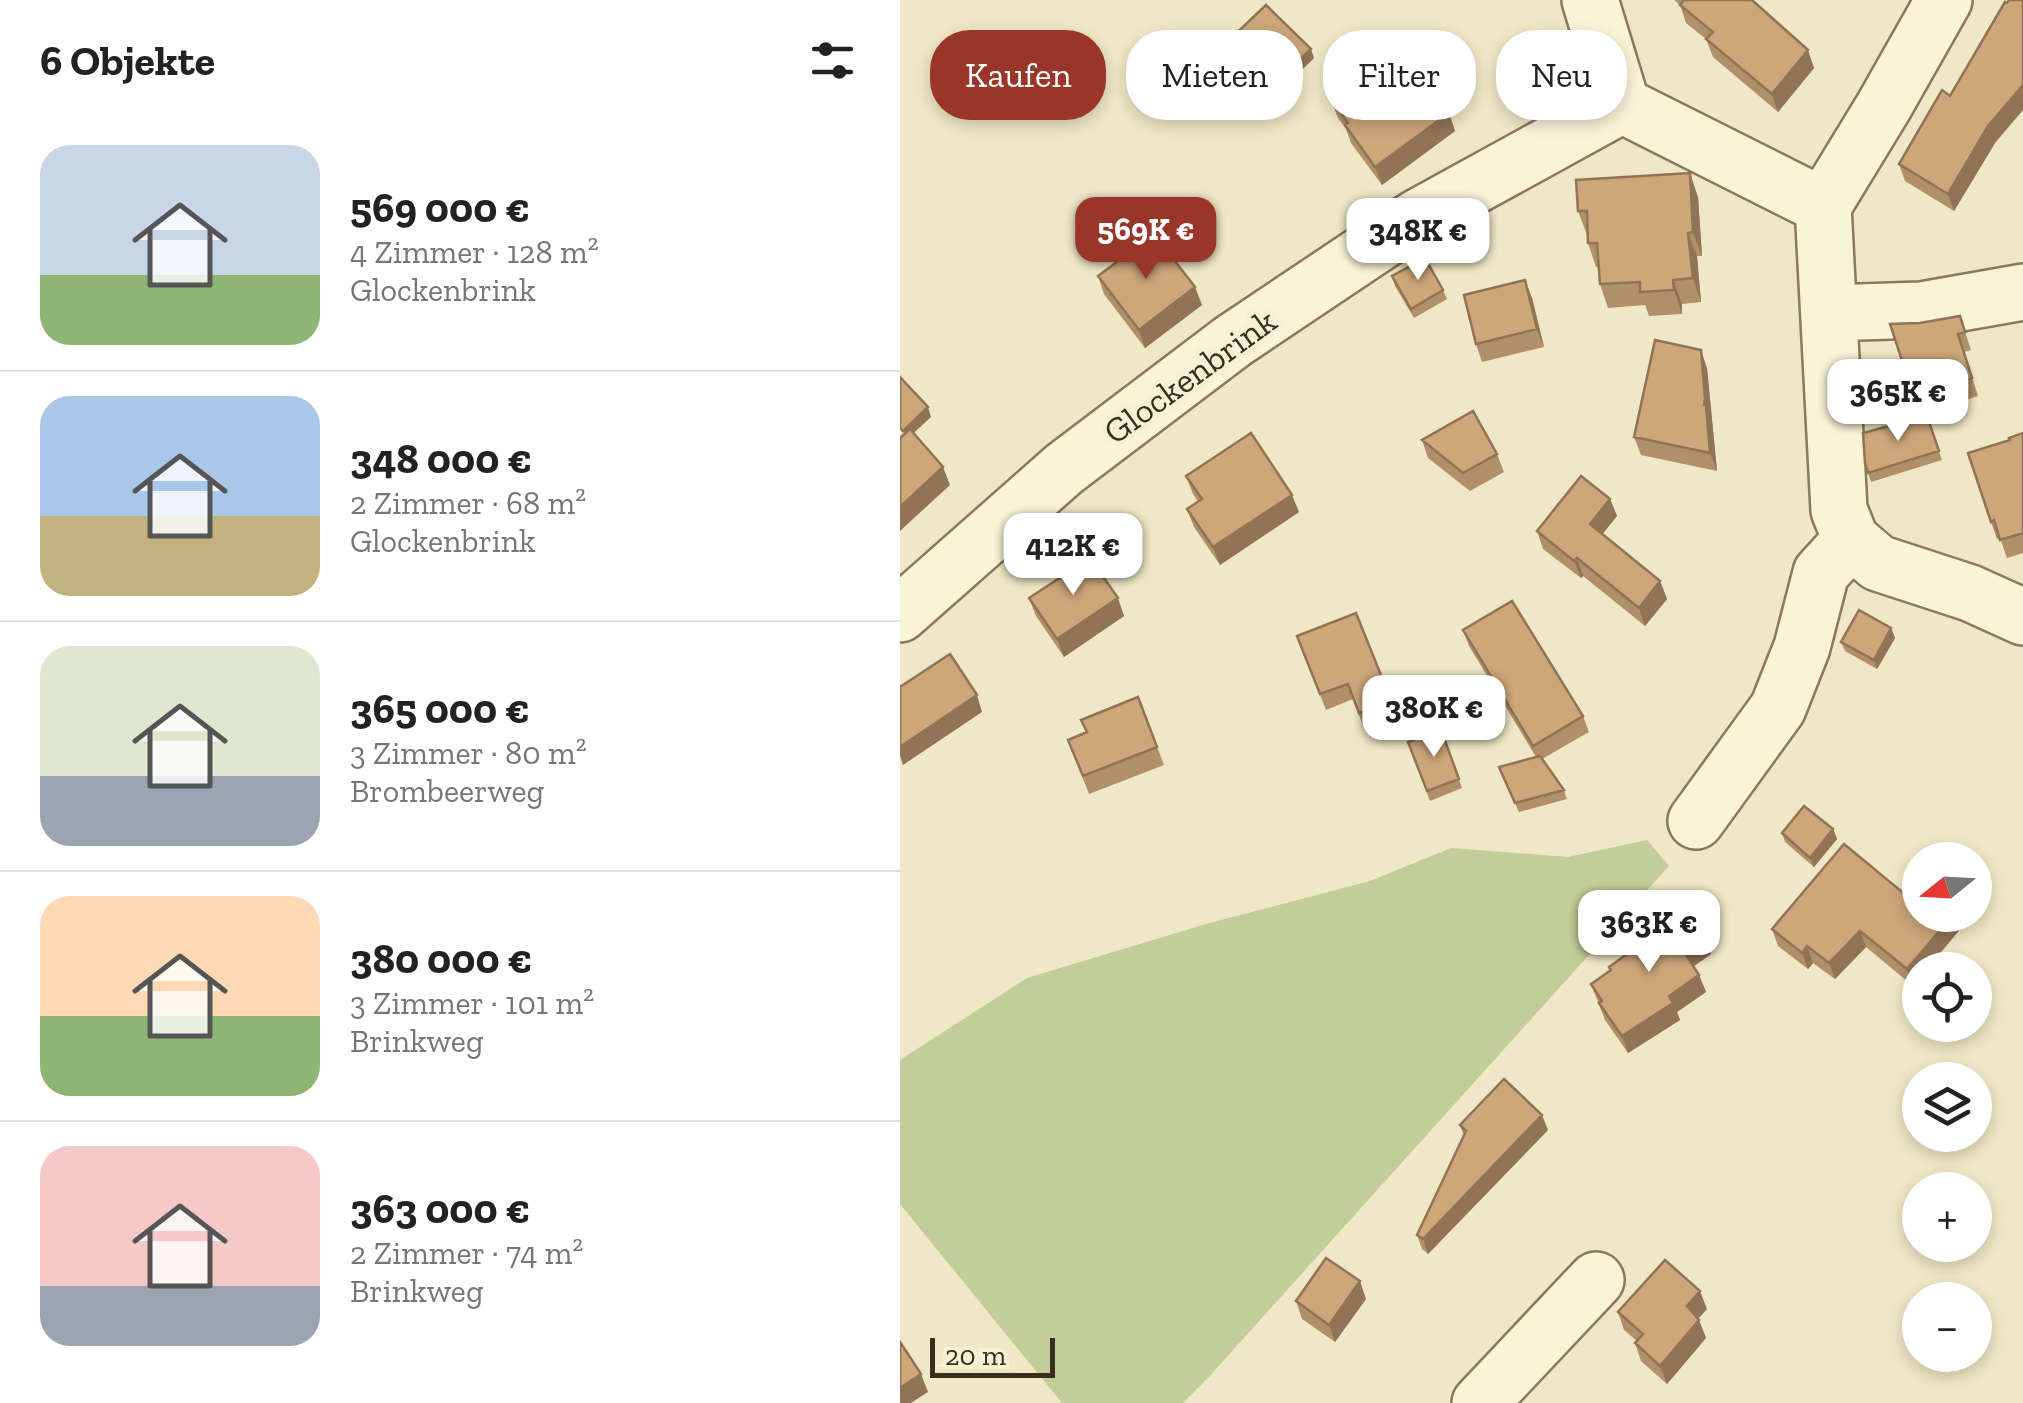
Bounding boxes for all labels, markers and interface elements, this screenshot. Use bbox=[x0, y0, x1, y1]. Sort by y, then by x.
chip: Kaufen bbox=[930, 30, 1106, 120]
chip: Mieten bbox=[1126, 30, 1303, 120]
chip: Filter bbox=[1323, 30, 1476, 120]
chip: Neu bbox=[1496, 30, 1627, 120]
icon: filters bbox=[805, 33, 860, 88]
text: 6 Objekte bbox=[40, 35, 215, 86]
text: 569 000 € bbox=[350, 182, 530, 233]
icon: home bbox=[120, 185, 240, 305]
pin: 569K € bbox=[1065, 197, 1227, 282]
pin: 348K € bbox=[1337, 198, 1499, 283]
text: 569K € bbox=[1097, 210, 1195, 248]
text: 348K € bbox=[1368, 211, 1468, 249]
text: 4 Zimmer · 128 m² bbox=[350, 233, 599, 271]
text: Glockenbrink bbox=[350, 271, 536, 309]
street label: Glockenbrink bbox=[1095, 299, 1285, 453]
pin: 365K € bbox=[1817, 359, 1979, 444]
text: 365K € bbox=[1849, 372, 1947, 410]
text: 348 000 € bbox=[350, 433, 532, 484]
icon: home bbox=[120, 436, 240, 556]
text: 2 Zimmer · 68 m² bbox=[350, 484, 586, 522]
pin: 412K € bbox=[992, 513, 1154, 598]
text: Glockenbrink bbox=[350, 522, 536, 560]
text: 412K € bbox=[1026, 526, 1120, 564]
pin: 380K € bbox=[1353, 675, 1515, 760]
text: 365 000 € bbox=[350, 683, 530, 734]
icon: home bbox=[120, 686, 240, 806]
text: 380K € bbox=[1384, 688, 1484, 726]
text: 3 Zimmer · 80 m² bbox=[350, 734, 587, 772]
text: Brombeerweg bbox=[350, 772, 544, 810]
north arrow bbox=[1902, 842, 1992, 932]
map controls bbox=[1902, 842, 1992, 1372]
pin: 363K € bbox=[1568, 890, 1730, 975]
text: 363K € bbox=[1600, 903, 1698, 941]
text: 380 000 € bbox=[350, 933, 532, 984]
icon: home bbox=[120, 936, 240, 1056]
button: locate bbox=[1902, 952, 1992, 1042]
text: 3 Zimmer · 101 m² bbox=[350, 984, 594, 1022]
text: Brinkweg bbox=[350, 1022, 483, 1060]
button: layers bbox=[1902, 1062, 1992, 1152]
button: + bbox=[1902, 1172, 1992, 1262]
text: 363 000 € bbox=[350, 1183, 530, 1234]
icon: home bbox=[120, 1186, 240, 1306]
text: 2 Zimmer · 74 m² bbox=[350, 1234, 583, 1272]
text: Brinkweg bbox=[350, 1272, 483, 1310]
button: − bbox=[1902, 1282, 1992, 1372]
scale bar bbox=[930, 1333, 1055, 1378]
text: 20 m bbox=[945, 1339, 1006, 1372]

